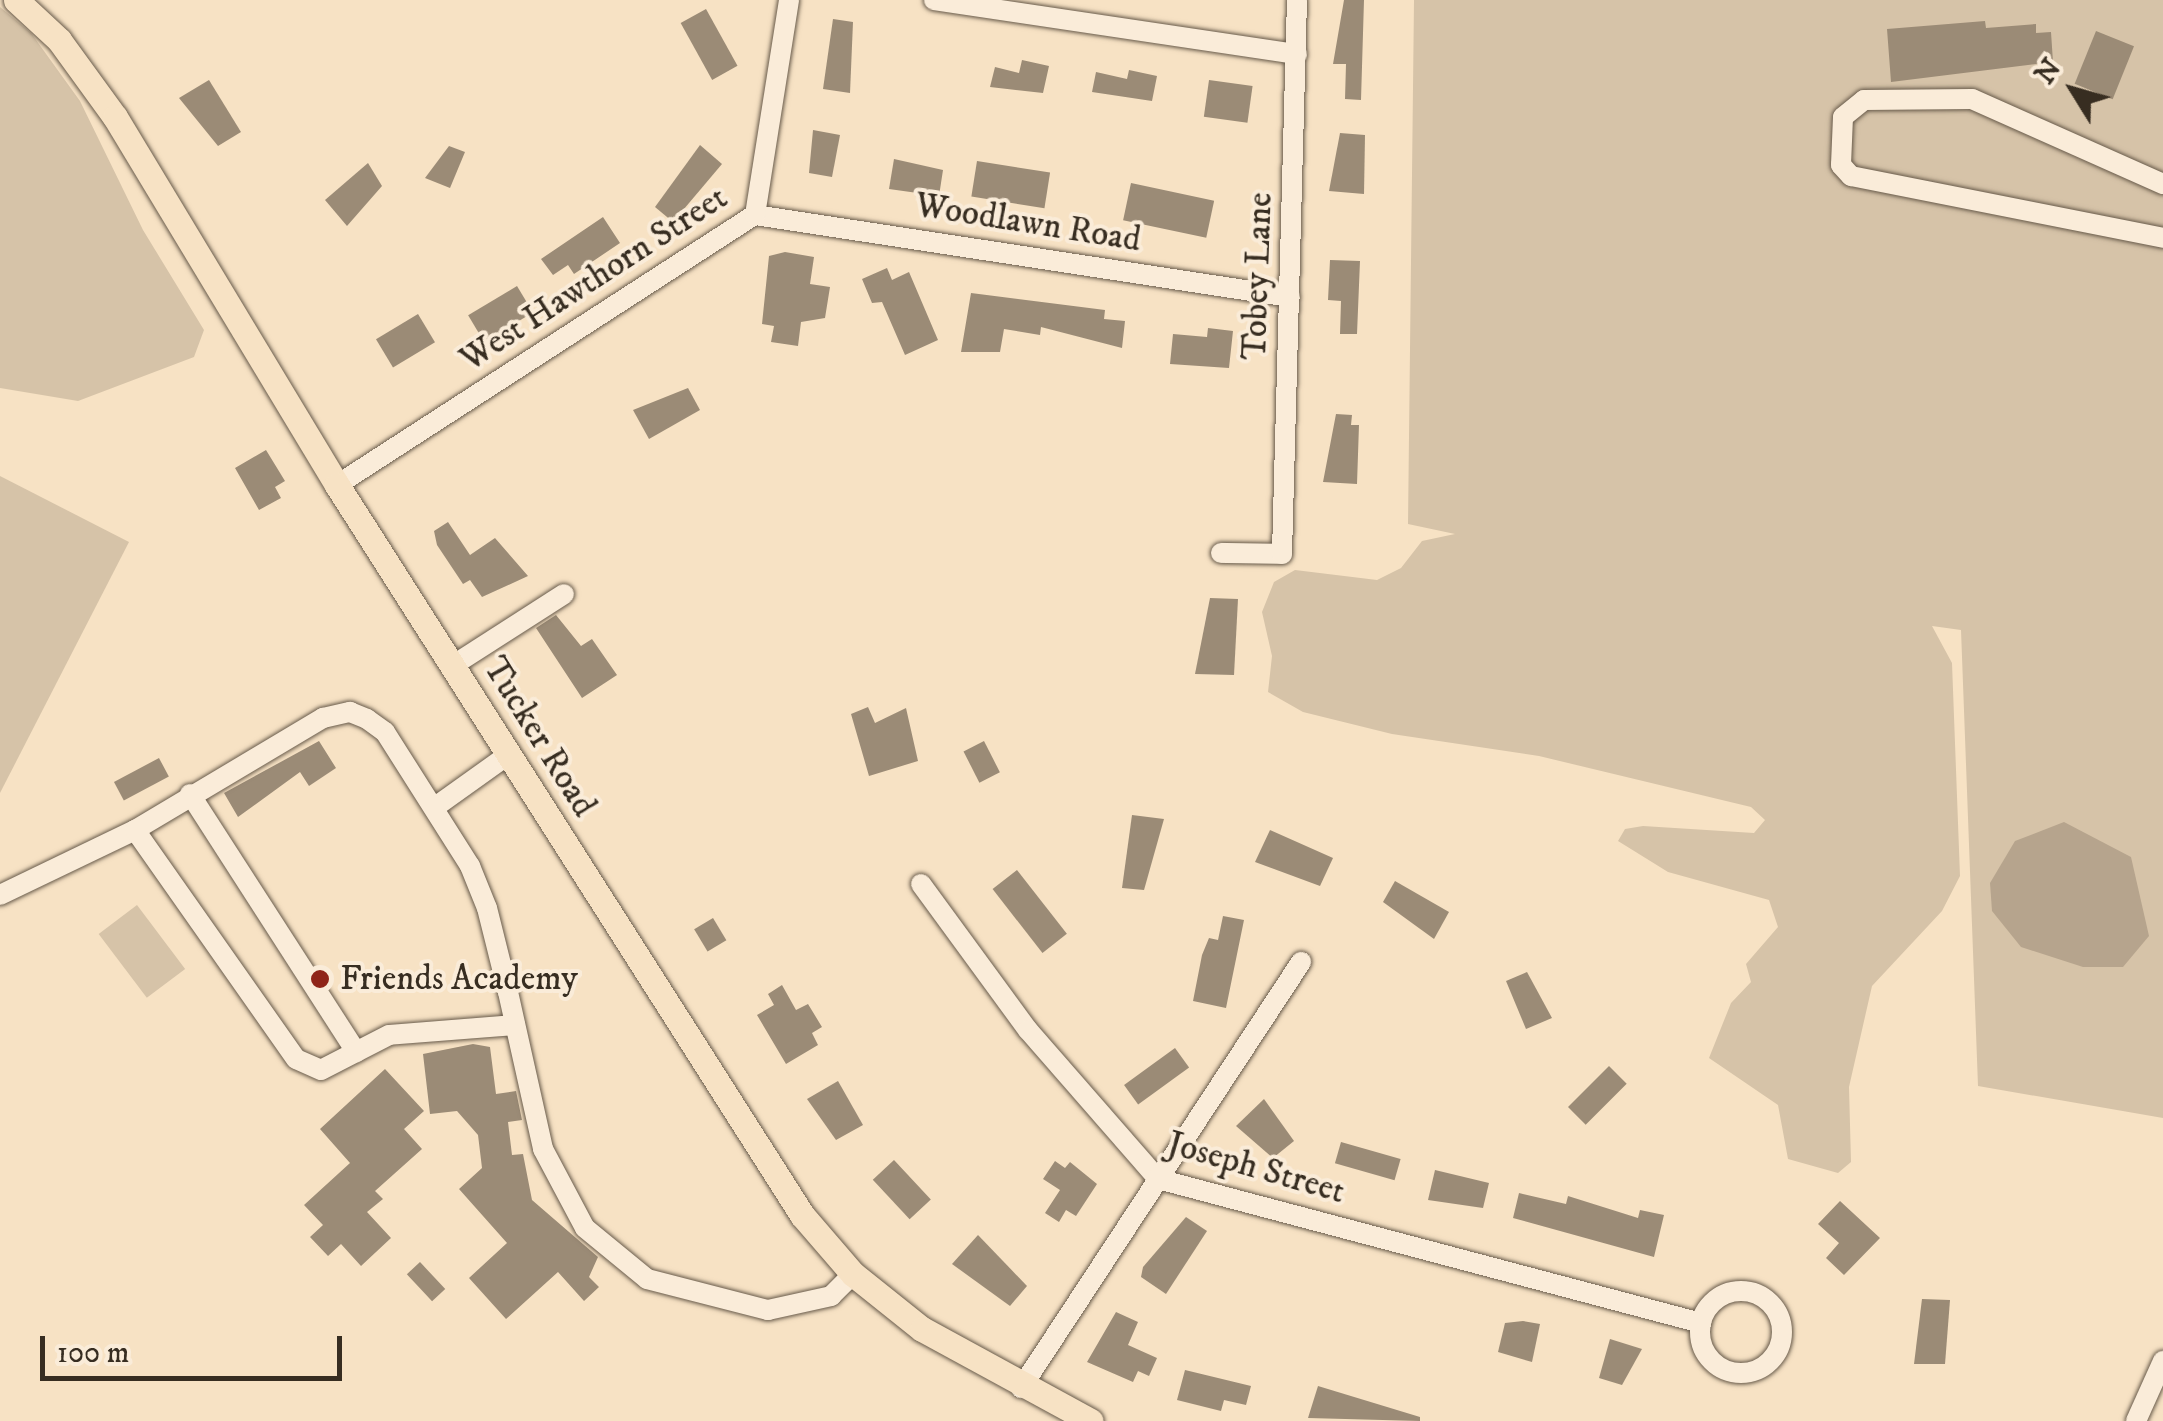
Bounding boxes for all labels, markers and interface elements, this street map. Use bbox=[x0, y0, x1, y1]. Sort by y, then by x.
north arrow bbox=[2023, 40, 2123, 140]
text: N bbox=[2028, 52, 2070, 91]
street label: West Hawthorn Street bbox=[453, 177, 735, 381]
street label: Woodlawn Road bbox=[912, 184, 1144, 262]
street label: Tobey Lane bbox=[1234, 192, 1282, 360]
street label: Tucker Road bbox=[473, 649, 605, 825]
place label: Friends Academy bbox=[340, 958, 578, 1000]
marker: Friends Academy bbox=[309, 968, 331, 990]
street label: Joseph Street bbox=[1162, 1123, 1350, 1213]
scale bar bbox=[45, 1316, 348, 1378]
text: 100 m bbox=[57, 1335, 129, 1372]

